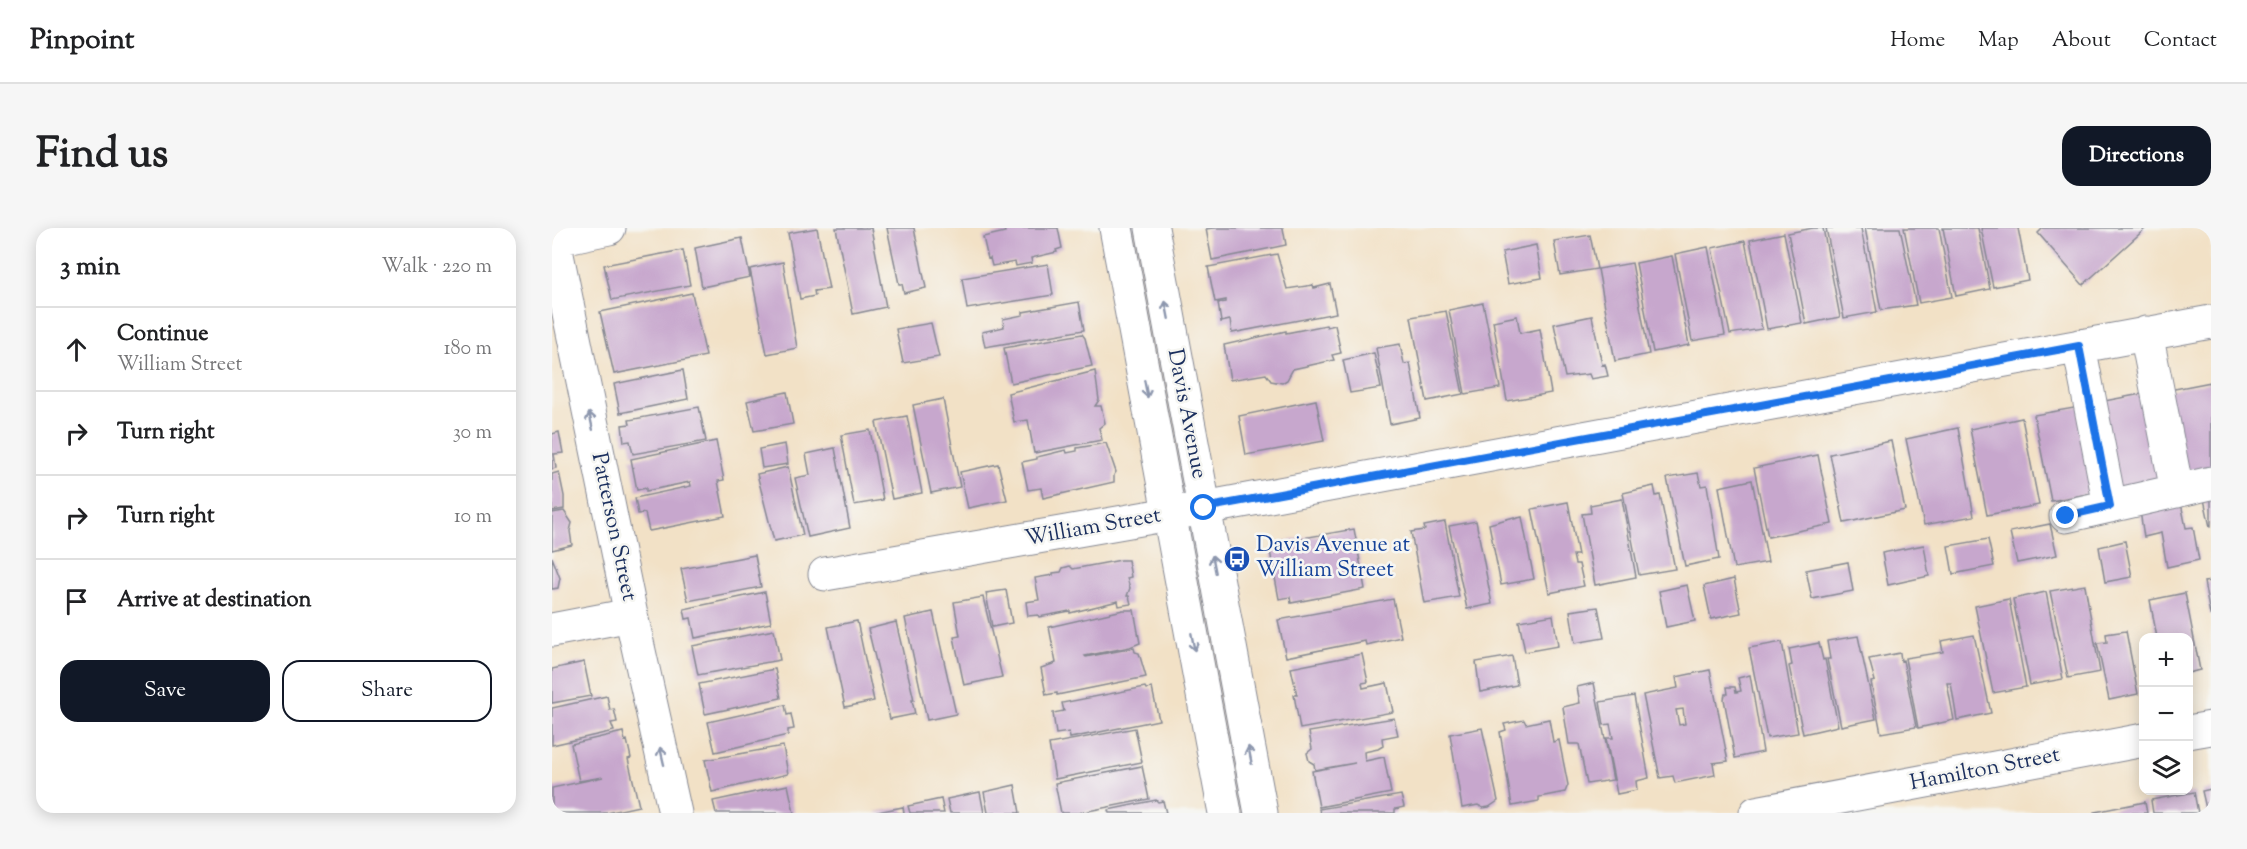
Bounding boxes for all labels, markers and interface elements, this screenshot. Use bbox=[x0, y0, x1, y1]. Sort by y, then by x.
text: Pinpoint bbox=[30, 21, 134, 61]
text: Home bbox=[1890, 26, 1945, 56]
text: Map bbox=[1978, 26, 2019, 56]
text: About bbox=[2052, 26, 2111, 56]
text: Contact bbox=[2144, 26, 2217, 56]
text: Find us bbox=[36, 126, 168, 186]
button: Directions bbox=[2062, 126, 2211, 186]
text: 3 min bbox=[60, 249, 120, 286]
text: Walk · 220 m bbox=[381, 253, 492, 282]
one-way arrow bbox=[1161, 301, 1172, 321]
text: Continue bbox=[117, 319, 208, 351]
icon: ahead bbox=[60, 333, 93, 366]
text: 180 m bbox=[444, 335, 492, 364]
street label: Davis Avenue bbox=[1158, 346, 1214, 482]
text: William Street bbox=[117, 351, 242, 380]
one-way arrow bbox=[1141, 378, 1152, 398]
one-way arrow bbox=[585, 412, 596, 432]
icon: right bbox=[60, 417, 93, 450]
text: Turn right bbox=[117, 417, 214, 449]
text: 30 m bbox=[453, 419, 492, 448]
street label: Patterson Street bbox=[582, 450, 644, 605]
route start bbox=[1190, 494, 1216, 520]
street label: William Street bbox=[1022, 500, 1164, 556]
icon: right bbox=[60, 501, 93, 534]
text: Turn right bbox=[117, 501, 214, 533]
route end bbox=[2052, 502, 2078, 528]
text: 10 m bbox=[454, 503, 492, 532]
place label: Davis Avenue at William Street bbox=[1256, 530, 1410, 587]
bus stop icon: Davis Avenue at William Street bbox=[1222, 544, 1252, 574]
one-way arrow bbox=[1209, 555, 1220, 574]
icon: arrive bbox=[60, 585, 93, 618]
text: Arrive at destination bbox=[117, 585, 312, 617]
one-way arrow bbox=[1188, 632, 1199, 652]
map controls bbox=[2139, 633, 2193, 795]
button: + bbox=[2139, 633, 2193, 687]
button: Save bbox=[60, 660, 270, 722]
button: Share bbox=[282, 660, 492, 722]
button: − bbox=[2139, 687, 2193, 741]
street label: Hamilton Street bbox=[1907, 740, 2063, 800]
button: layers bbox=[2139, 741, 2193, 795]
one-way arrow bbox=[1244, 746, 1255, 766]
one-way arrow bbox=[656, 747, 667, 766]

